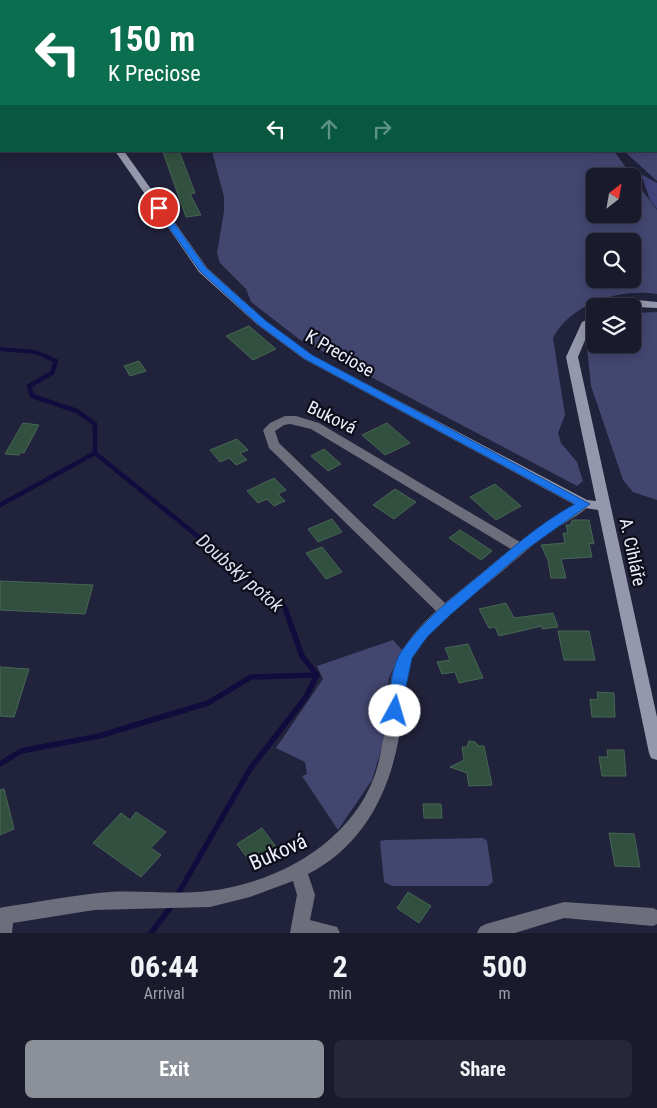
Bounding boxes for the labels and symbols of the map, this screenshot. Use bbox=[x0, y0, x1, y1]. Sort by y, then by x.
north arrow bbox=[586, 168, 641, 222]
pin bbox=[138, 187, 180, 229]
street label: K Preciose bbox=[302, 325, 378, 381]
street label: Buková bbox=[304, 396, 360, 438]
street label: A. Cihláře bbox=[616, 516, 650, 588]
water label: Doubský potok bbox=[192, 529, 289, 617]
position arrow bbox=[368, 684, 420, 736]
street label: Buková bbox=[246, 829, 310, 875]

